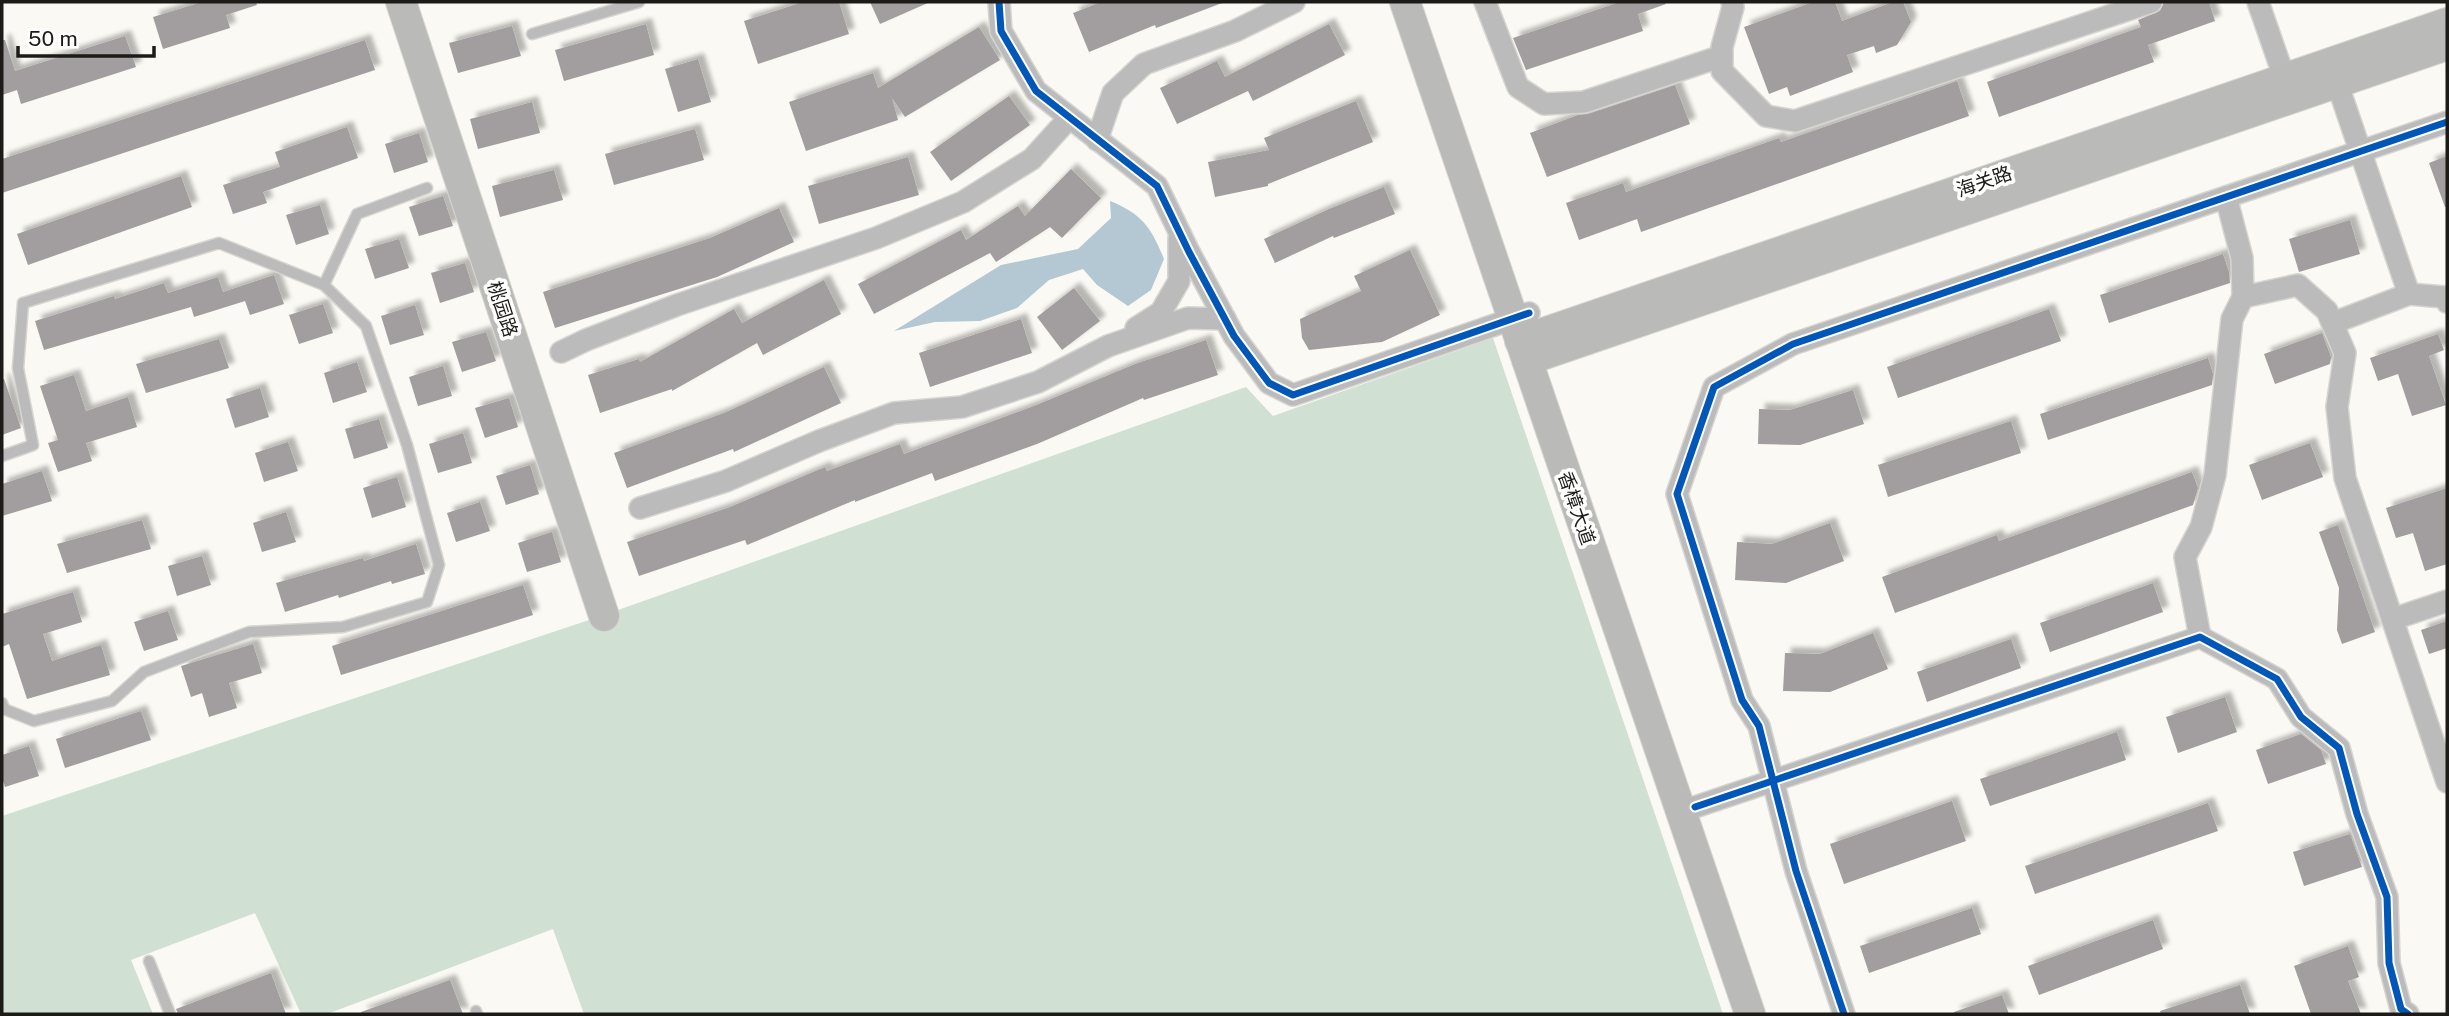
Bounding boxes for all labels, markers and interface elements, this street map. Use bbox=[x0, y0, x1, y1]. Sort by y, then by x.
scale bar bbox=[18, 14, 154, 58]
text: 50 m bbox=[28, 26, 78, 51]
street label: 海关路 bbox=[1953, 161, 2015, 201]
street label: 桃园路 bbox=[484, 278, 522, 340]
street label: 香樟大道 bbox=[1554, 468, 1600, 548]

